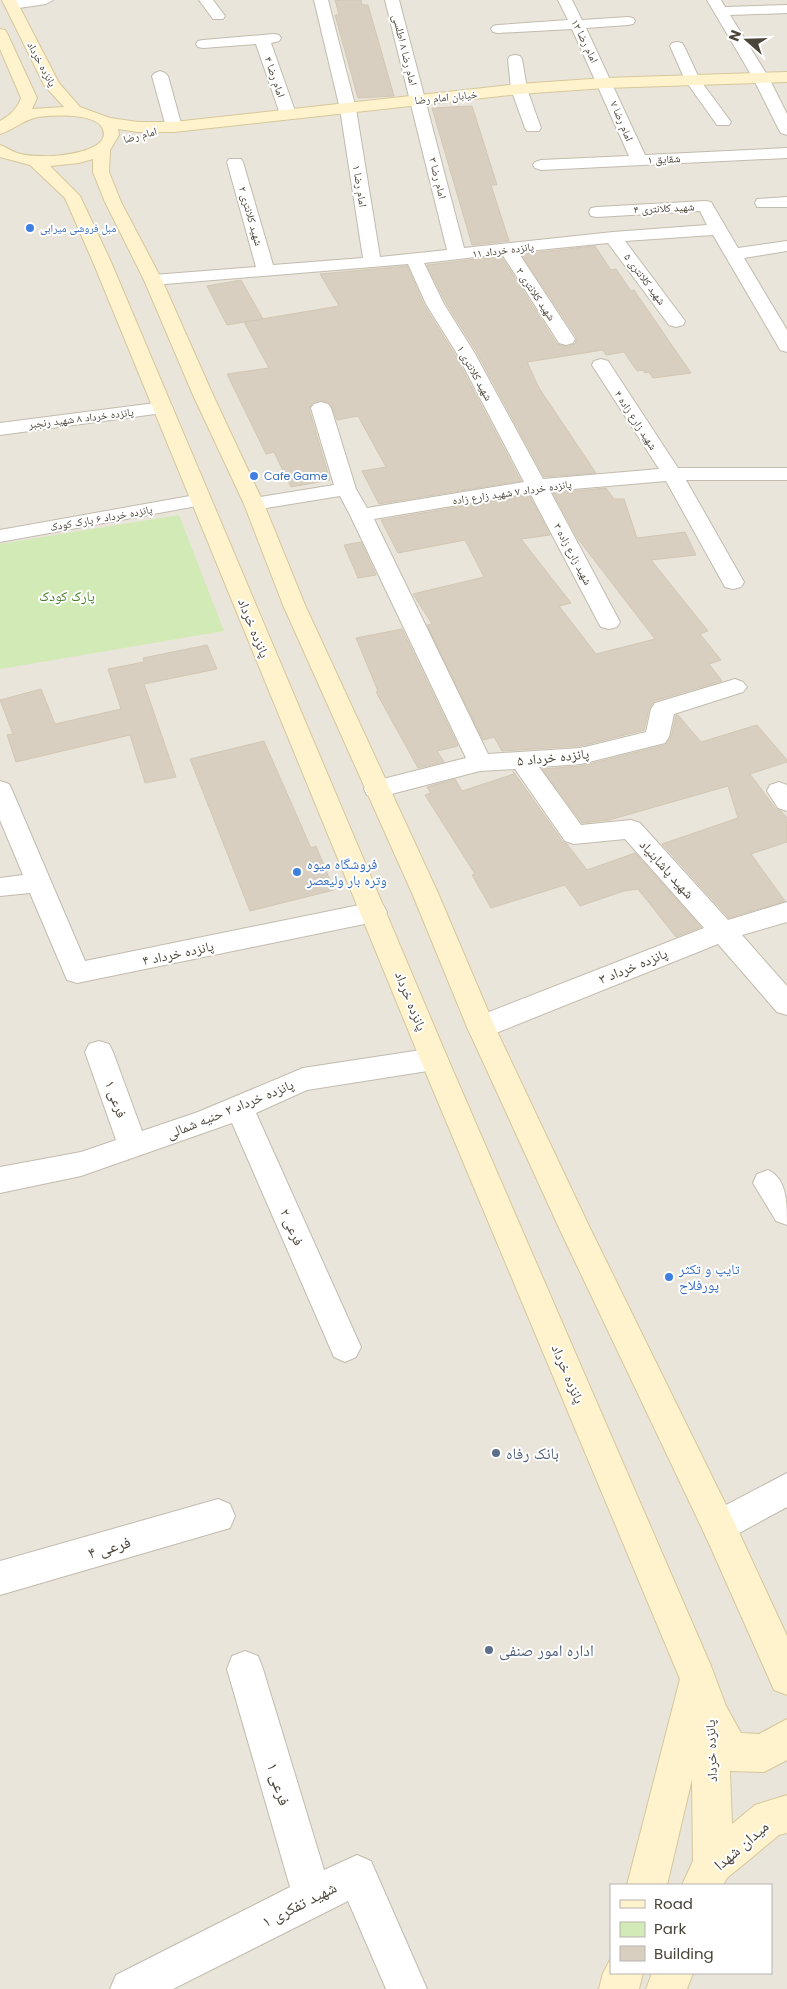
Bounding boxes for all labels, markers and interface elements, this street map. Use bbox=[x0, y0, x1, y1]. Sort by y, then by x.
street label: امام رضا ۸ اطلسی bbox=[388, 13, 422, 87]
north arrow bbox=[722, 15, 772, 65]
street label: امام رضا ۱۲ bbox=[567, 16, 603, 66]
text: N bbox=[724, 27, 746, 44]
street label: پانزده خرداد bbox=[23, 39, 61, 90]
street label: امام رضا ۴ bbox=[261, 54, 289, 100]
street label: خیابان امام رضا bbox=[414, 86, 478, 108]
street label: امام رضا ۷ bbox=[606, 98, 638, 144]
street label: امام رضا bbox=[121, 123, 159, 147]
street label: شقایق ۱ bbox=[647, 150, 681, 168]
street label: امام رضا ۳ bbox=[425, 156, 451, 200]
street label: امام رضا ۱ bbox=[349, 164, 371, 208]
street label: شهید کلانتری ۲ bbox=[235, 185, 267, 247]
street label: شهید کلانتری ۴ bbox=[633, 198, 695, 218]
place label: مبل فروشی میرابی bbox=[40, 220, 116, 236]
marker: مبل فروشی میرابی bbox=[24, 222, 36, 234]
street label: پانزده خرداد ۱۱ bbox=[471, 238, 535, 262]
street label: شهید کلانتری ۵ bbox=[620, 250, 670, 308]
street label: شهید کلانتری ۳ bbox=[512, 264, 560, 324]
street label: شهید کلانتری ۱ bbox=[453, 342, 497, 404]
street label: شهید زارع زاده ۴ bbox=[611, 387, 661, 453]
street label: پانزده خرداد ۸ شهید رنجبر bbox=[27, 404, 135, 433]
place label: Cafe Game bbox=[264, 468, 328, 484]
marker: Cafe Game bbox=[248, 470, 260, 482]
street label: پانزده خرداد ۷ شهید زارع زاده bbox=[451, 476, 573, 508]
street label: پانزده خرداد ۶ پارک کودک bbox=[48, 501, 154, 535]
street label: شهید زارع زاده ۳ bbox=[550, 520, 596, 588]
park label: پارک کودک bbox=[39, 586, 95, 606]
street label: پانزده خرداد bbox=[233, 595, 275, 661]
street label: پانزده خرداد ۵ bbox=[516, 743, 590, 771]
street label: شهید پاشابنیاد bbox=[635, 835, 699, 903]
place label: فروشگاه میوه وتره بار ولیعصر bbox=[306, 854, 387, 890]
marker: فروشگاه میوه وتره بار ولیعصر bbox=[291, 866, 303, 878]
street label: پانزده خرداد ۴ bbox=[140, 936, 216, 970]
street label: پانزده خرداد ۳ bbox=[596, 943, 671, 989]
street label: پانزده خرداد bbox=[390, 968, 432, 1034]
street label: پانزده خرداد ۲ حنیه شمالی bbox=[163, 1074, 297, 1144]
street label: فرعی ۱ bbox=[100, 1078, 132, 1121]
street label: فرعی ۲ bbox=[275, 1205, 309, 1249]
place label: تایپ و تکثر پورفلاح bbox=[678, 1259, 740, 1295]
marker: تایپ و تکثر پورفلاح bbox=[663, 1271, 675, 1283]
street label: پانزده خرداد bbox=[547, 1341, 590, 1407]
place label: بانک رفاه bbox=[506, 1442, 559, 1465]
marker: بانک رفاه bbox=[490, 1447, 502, 1459]
street label: فرعی ۴ bbox=[85, 1530, 133, 1565]
place label: اداره امور صنفی bbox=[499, 1639, 594, 1662]
marker: اداره امور صنفی bbox=[483, 1644, 495, 1656]
street label: پانزده خرداد bbox=[700, 1719, 722, 1783]
street label: فرعی ۱ bbox=[261, 1760, 296, 1808]
street label: میدان شهدا bbox=[709, 1815, 774, 1876]
street label: شهید تفکری ۱ bbox=[258, 1876, 341, 1933]
legend bbox=[610, 1884, 772, 1974]
text: Road bbox=[654, 1893, 693, 1914]
text: Park bbox=[654, 1918, 686, 1939]
text: Building bbox=[654, 1943, 714, 1964]

